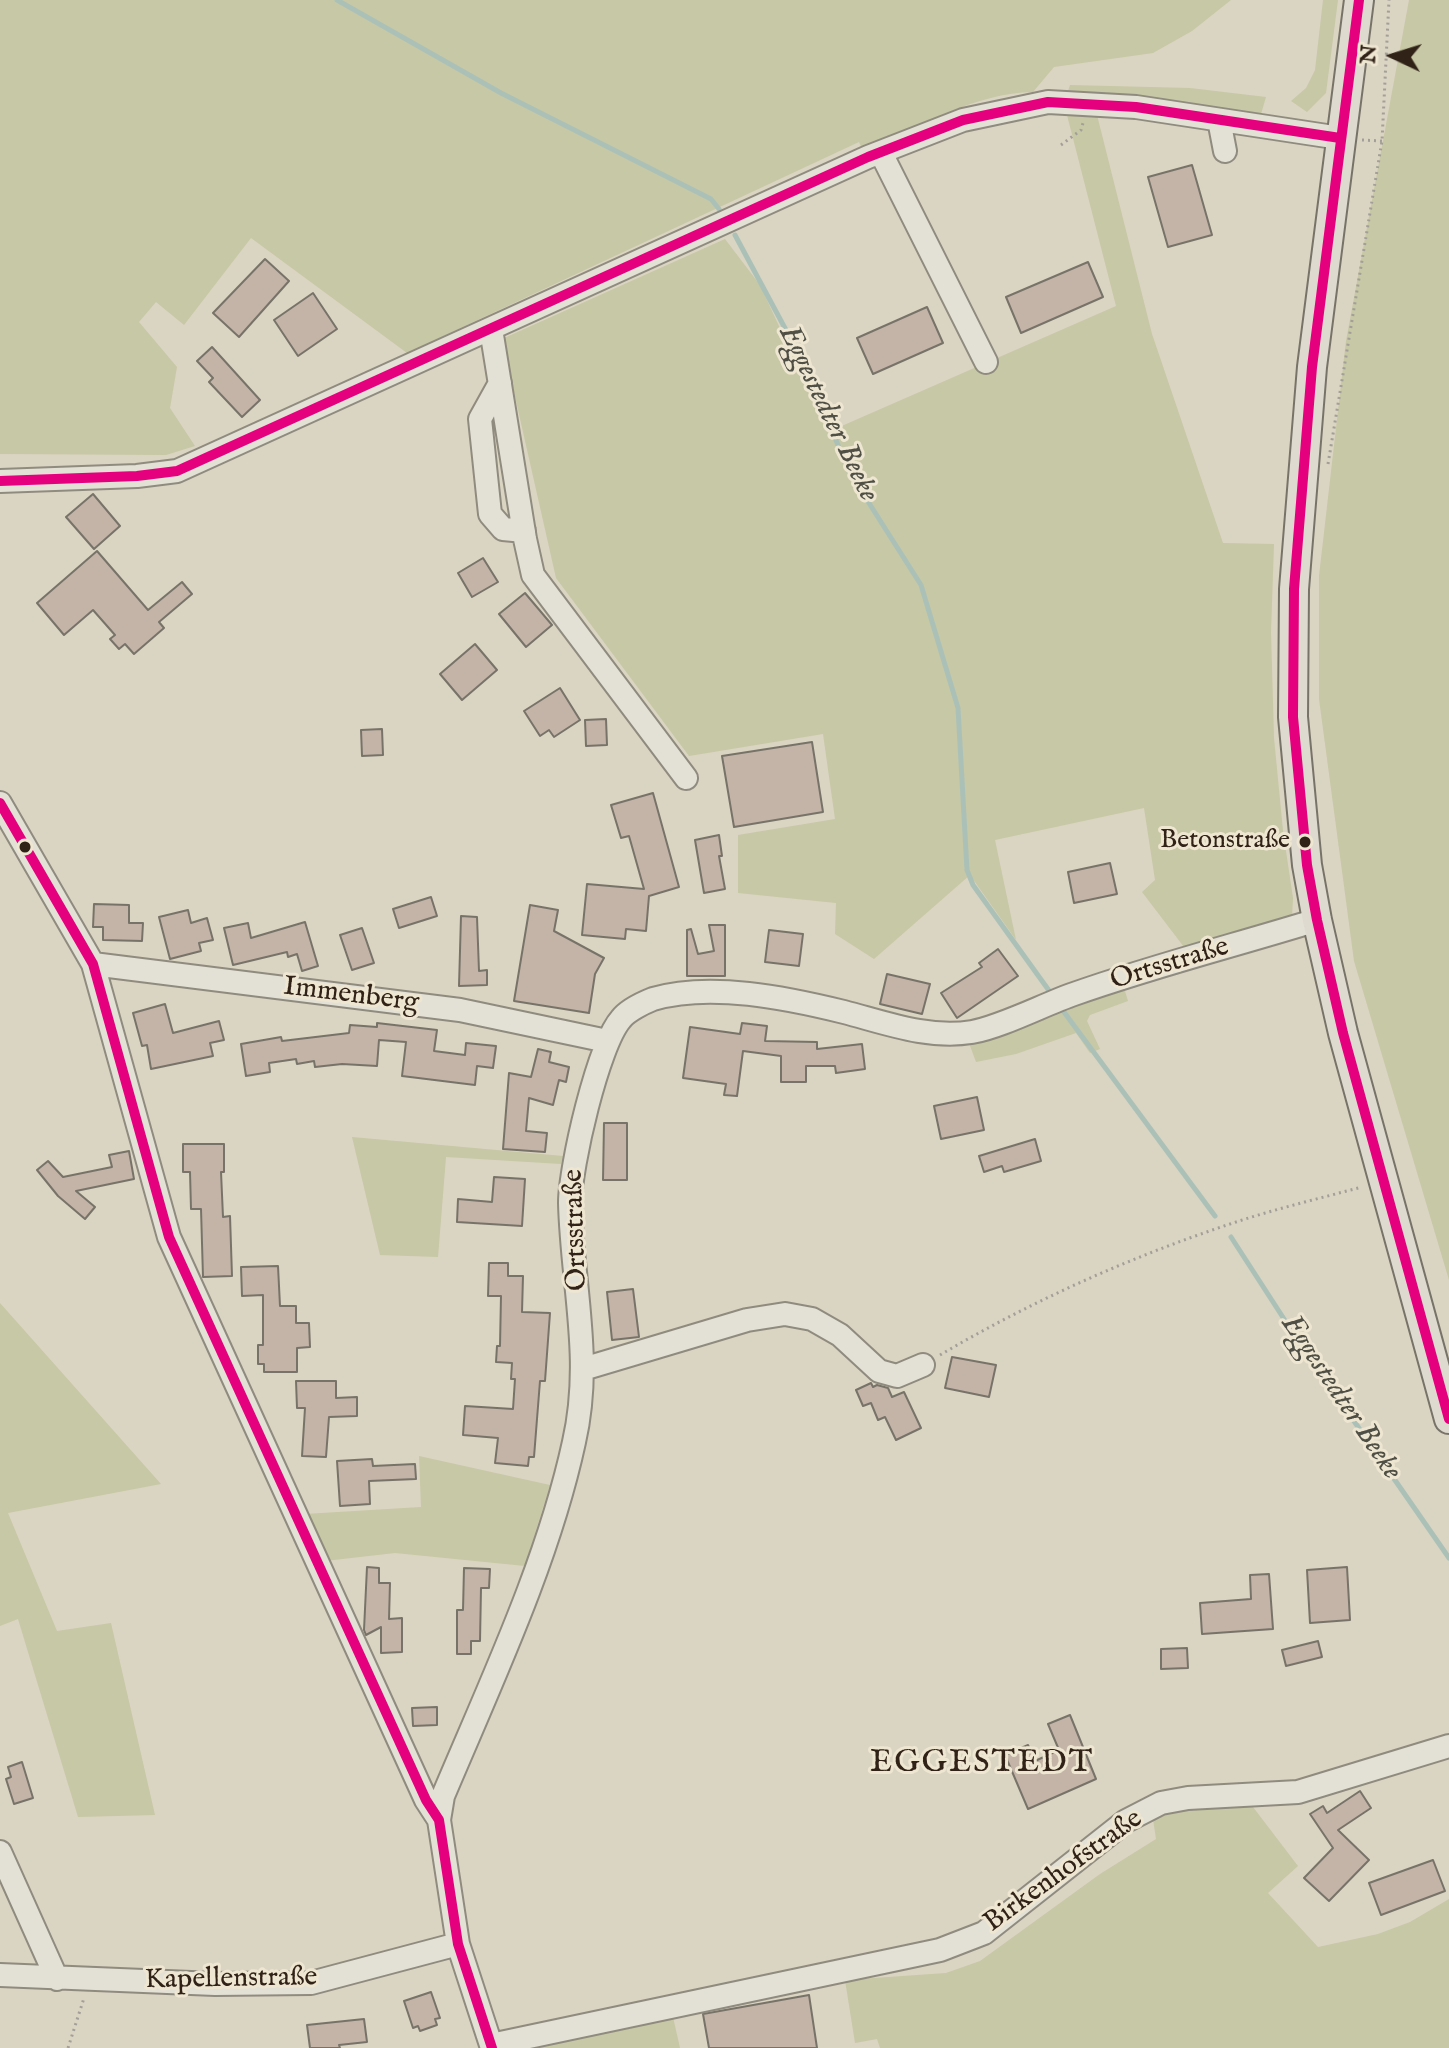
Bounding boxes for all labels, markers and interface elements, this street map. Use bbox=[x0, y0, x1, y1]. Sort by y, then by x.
north arrow bbox=[1353, 16, 1433, 96]
text: N bbox=[1354, 44, 1384, 65]
water label: Eggestedter Beeke bbox=[769, 320, 885, 508]
place label: Betonstraße bbox=[1160, 826, 1290, 858]
marker: Betonstraße bbox=[1297, 834, 1313, 850]
unlabelled marker bbox=[17, 839, 33, 855]
street label: Ortsstraße bbox=[1107, 931, 1233, 999]
street label: Immenberg bbox=[281, 971, 421, 1021]
street label: Ortsstraße bbox=[558, 1168, 596, 1292]
water label: Eggestedter Beeke bbox=[1271, 1308, 1409, 1488]
district label: EGGESTEDT bbox=[870, 1745, 1094, 1783]
street label: Birkenhofstraße bbox=[978, 1803, 1150, 1941]
street label: Kapellenstraße bbox=[144, 1962, 318, 1998]

